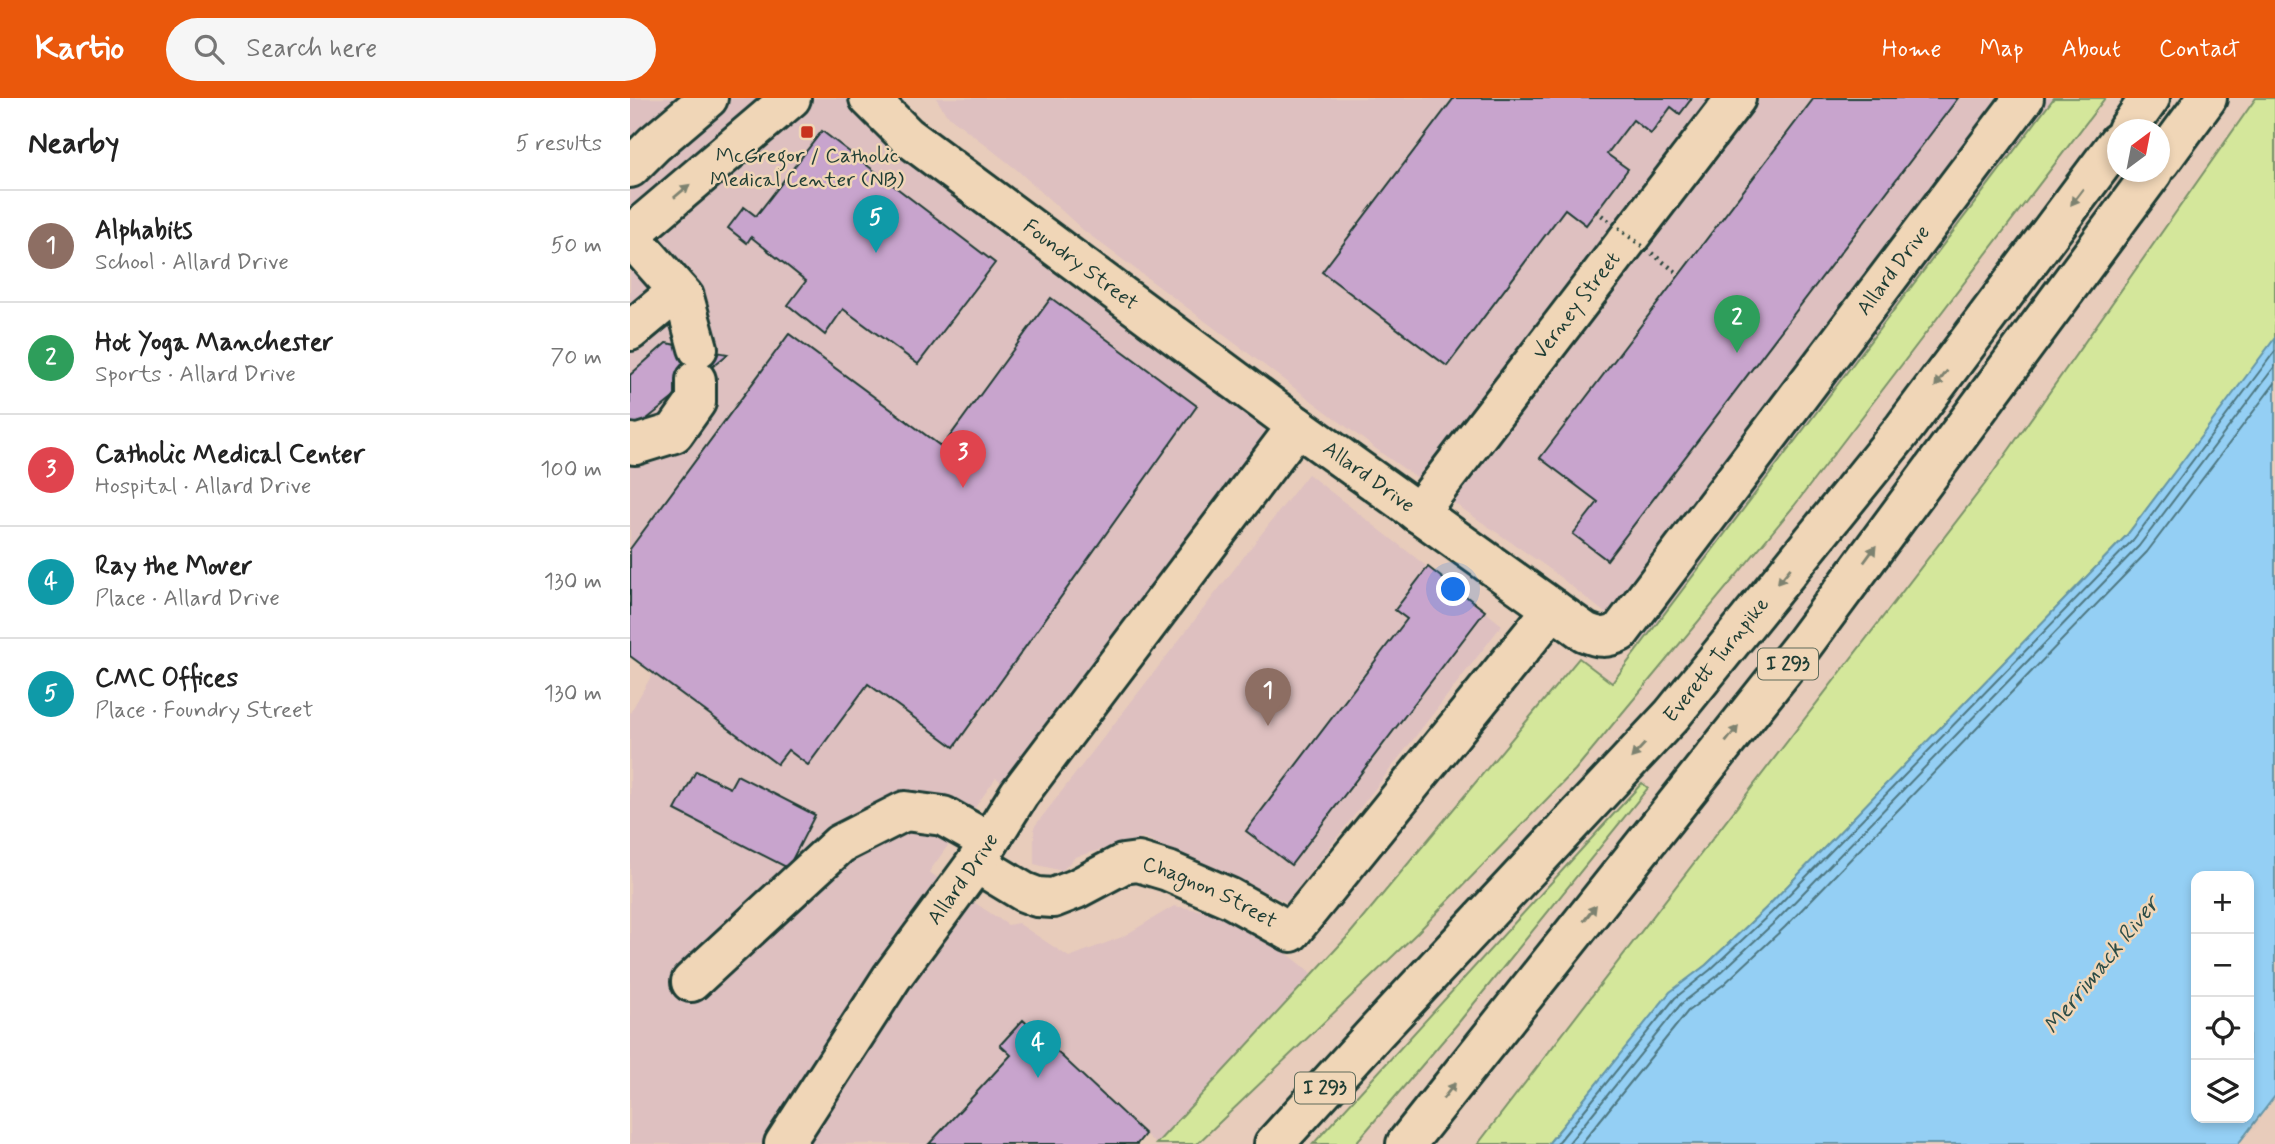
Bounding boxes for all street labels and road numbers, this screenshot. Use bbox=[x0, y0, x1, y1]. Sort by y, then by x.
street label: Foundry Street bbox=[1017, 213, 1144, 317]
street label: Allard Drive bbox=[1850, 220, 1937, 321]
street label: Verney Street bbox=[1526, 246, 1627, 365]
street label: Allard Drive bbox=[1317, 435, 1420, 520]
street label: Everett Turnpike bbox=[1658, 591, 1776, 729]
road number: I 293 bbox=[1758, 649, 1818, 680]
street label: Allard Drive bbox=[921, 828, 1005, 931]
street label: Chagnon Street bbox=[1139, 850, 1282, 935]
road number: I 293 bbox=[1295, 1072, 1355, 1104]

